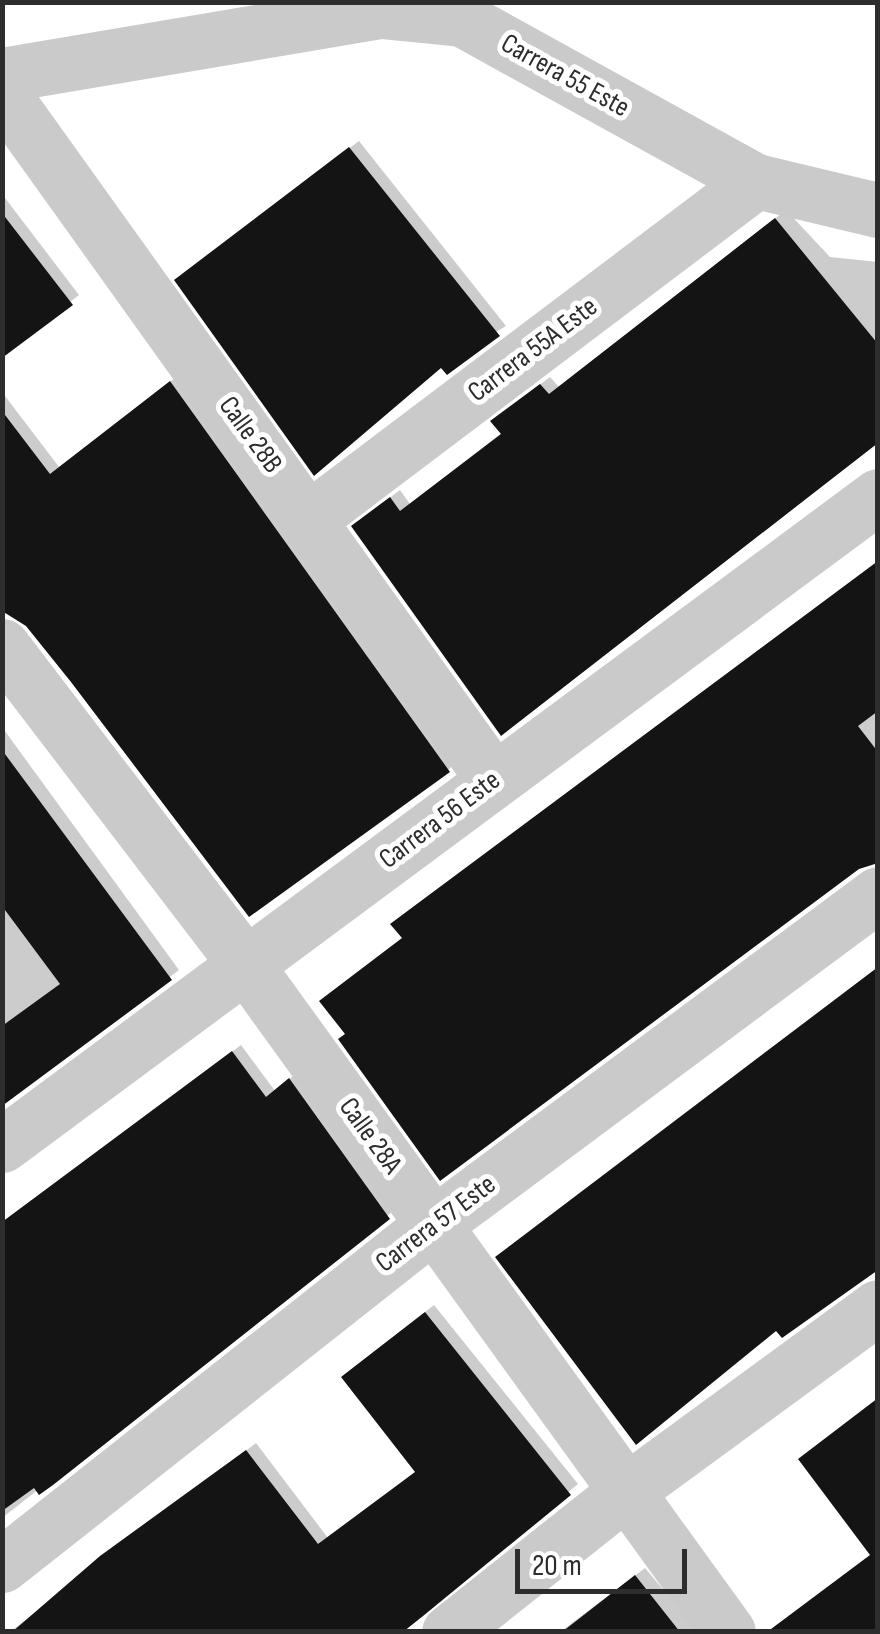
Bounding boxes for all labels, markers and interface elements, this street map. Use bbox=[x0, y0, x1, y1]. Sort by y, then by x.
street label: Carrera 55 Este bbox=[495, 27, 635, 125]
street label: Carrera 55A Este bbox=[462, 290, 604, 410]
street label: Calle 28B bbox=[211, 390, 289, 480]
street label: Carrera 56 Este bbox=[373, 764, 507, 876]
street label: Calle 28A bbox=[331, 1091, 409, 1181]
street label: Carrera 57 Este bbox=[369, 1168, 503, 1280]
scale bar bbox=[520, 1529, 692, 1591]
text: 20 m bbox=[532, 1548, 582, 1584]

